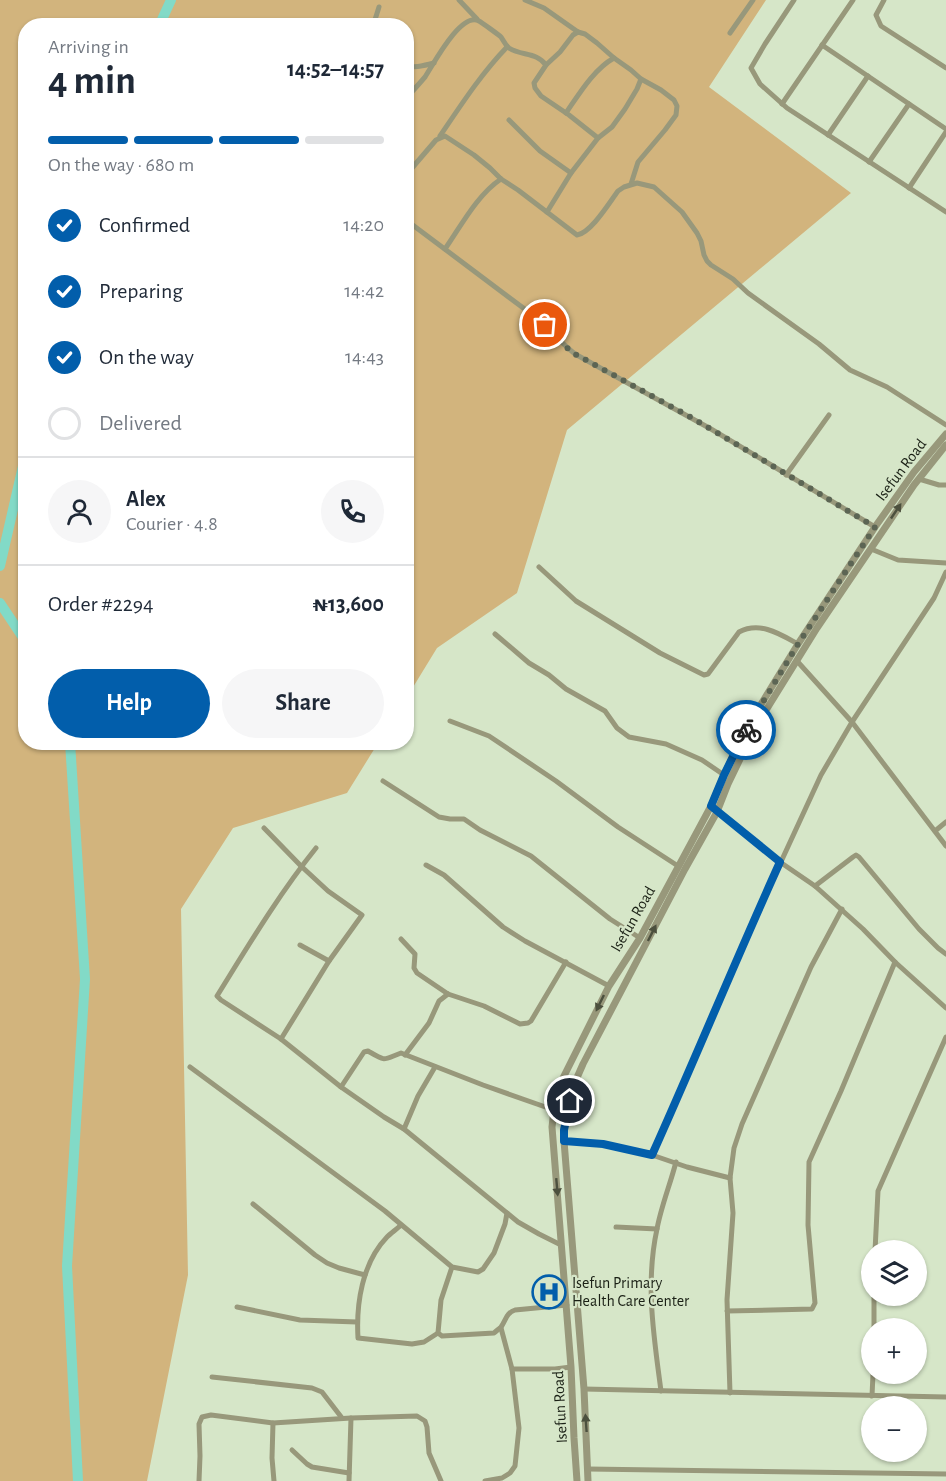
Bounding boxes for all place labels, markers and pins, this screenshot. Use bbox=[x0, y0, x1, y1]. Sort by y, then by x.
pin bbox=[519, 299, 570, 350]
pin bbox=[544, 1075, 595, 1126]
hospital icon: Isefun Primary Health Care Center bbox=[531, 1274, 567, 1310]
place label: Isefun Primary Health Care Center bbox=[572, 1275, 690, 1309]

